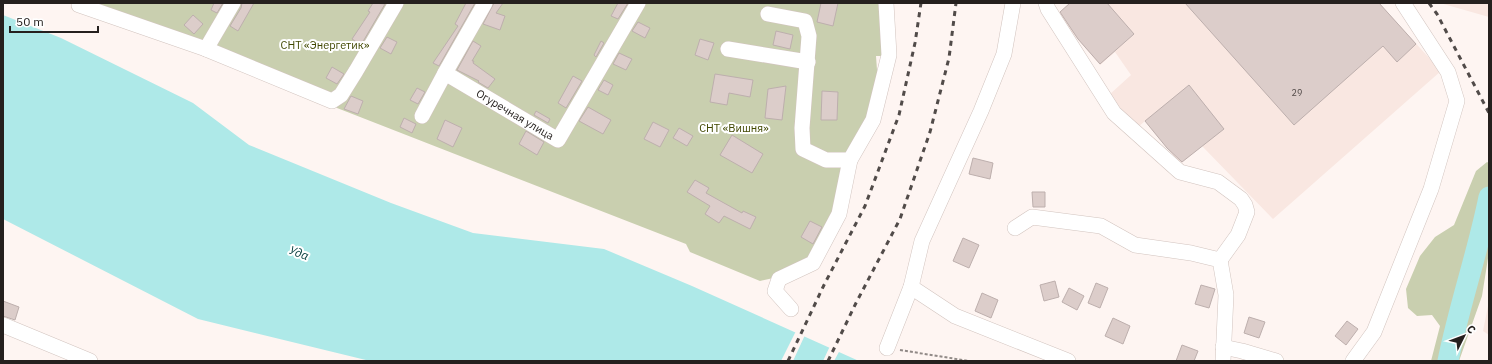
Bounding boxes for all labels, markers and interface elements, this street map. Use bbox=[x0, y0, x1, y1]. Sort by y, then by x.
scale bar bbox=[10, 8, 98, 34]
text: 50 m bbox=[16, 14, 44, 29]
park label: СНТ «Энергетик» bbox=[281, 38, 370, 52]
street label: Огуречная улица bbox=[474, 86, 556, 143]
house number: 29 bbox=[1292, 87, 1302, 98]
park label: СНТ «Вишня» bbox=[699, 121, 769, 135]
water label: Уда bbox=[287, 242, 311, 263]
north arrow bbox=[1444, 316, 1484, 356]
text: С bbox=[1464, 322, 1479, 337]

